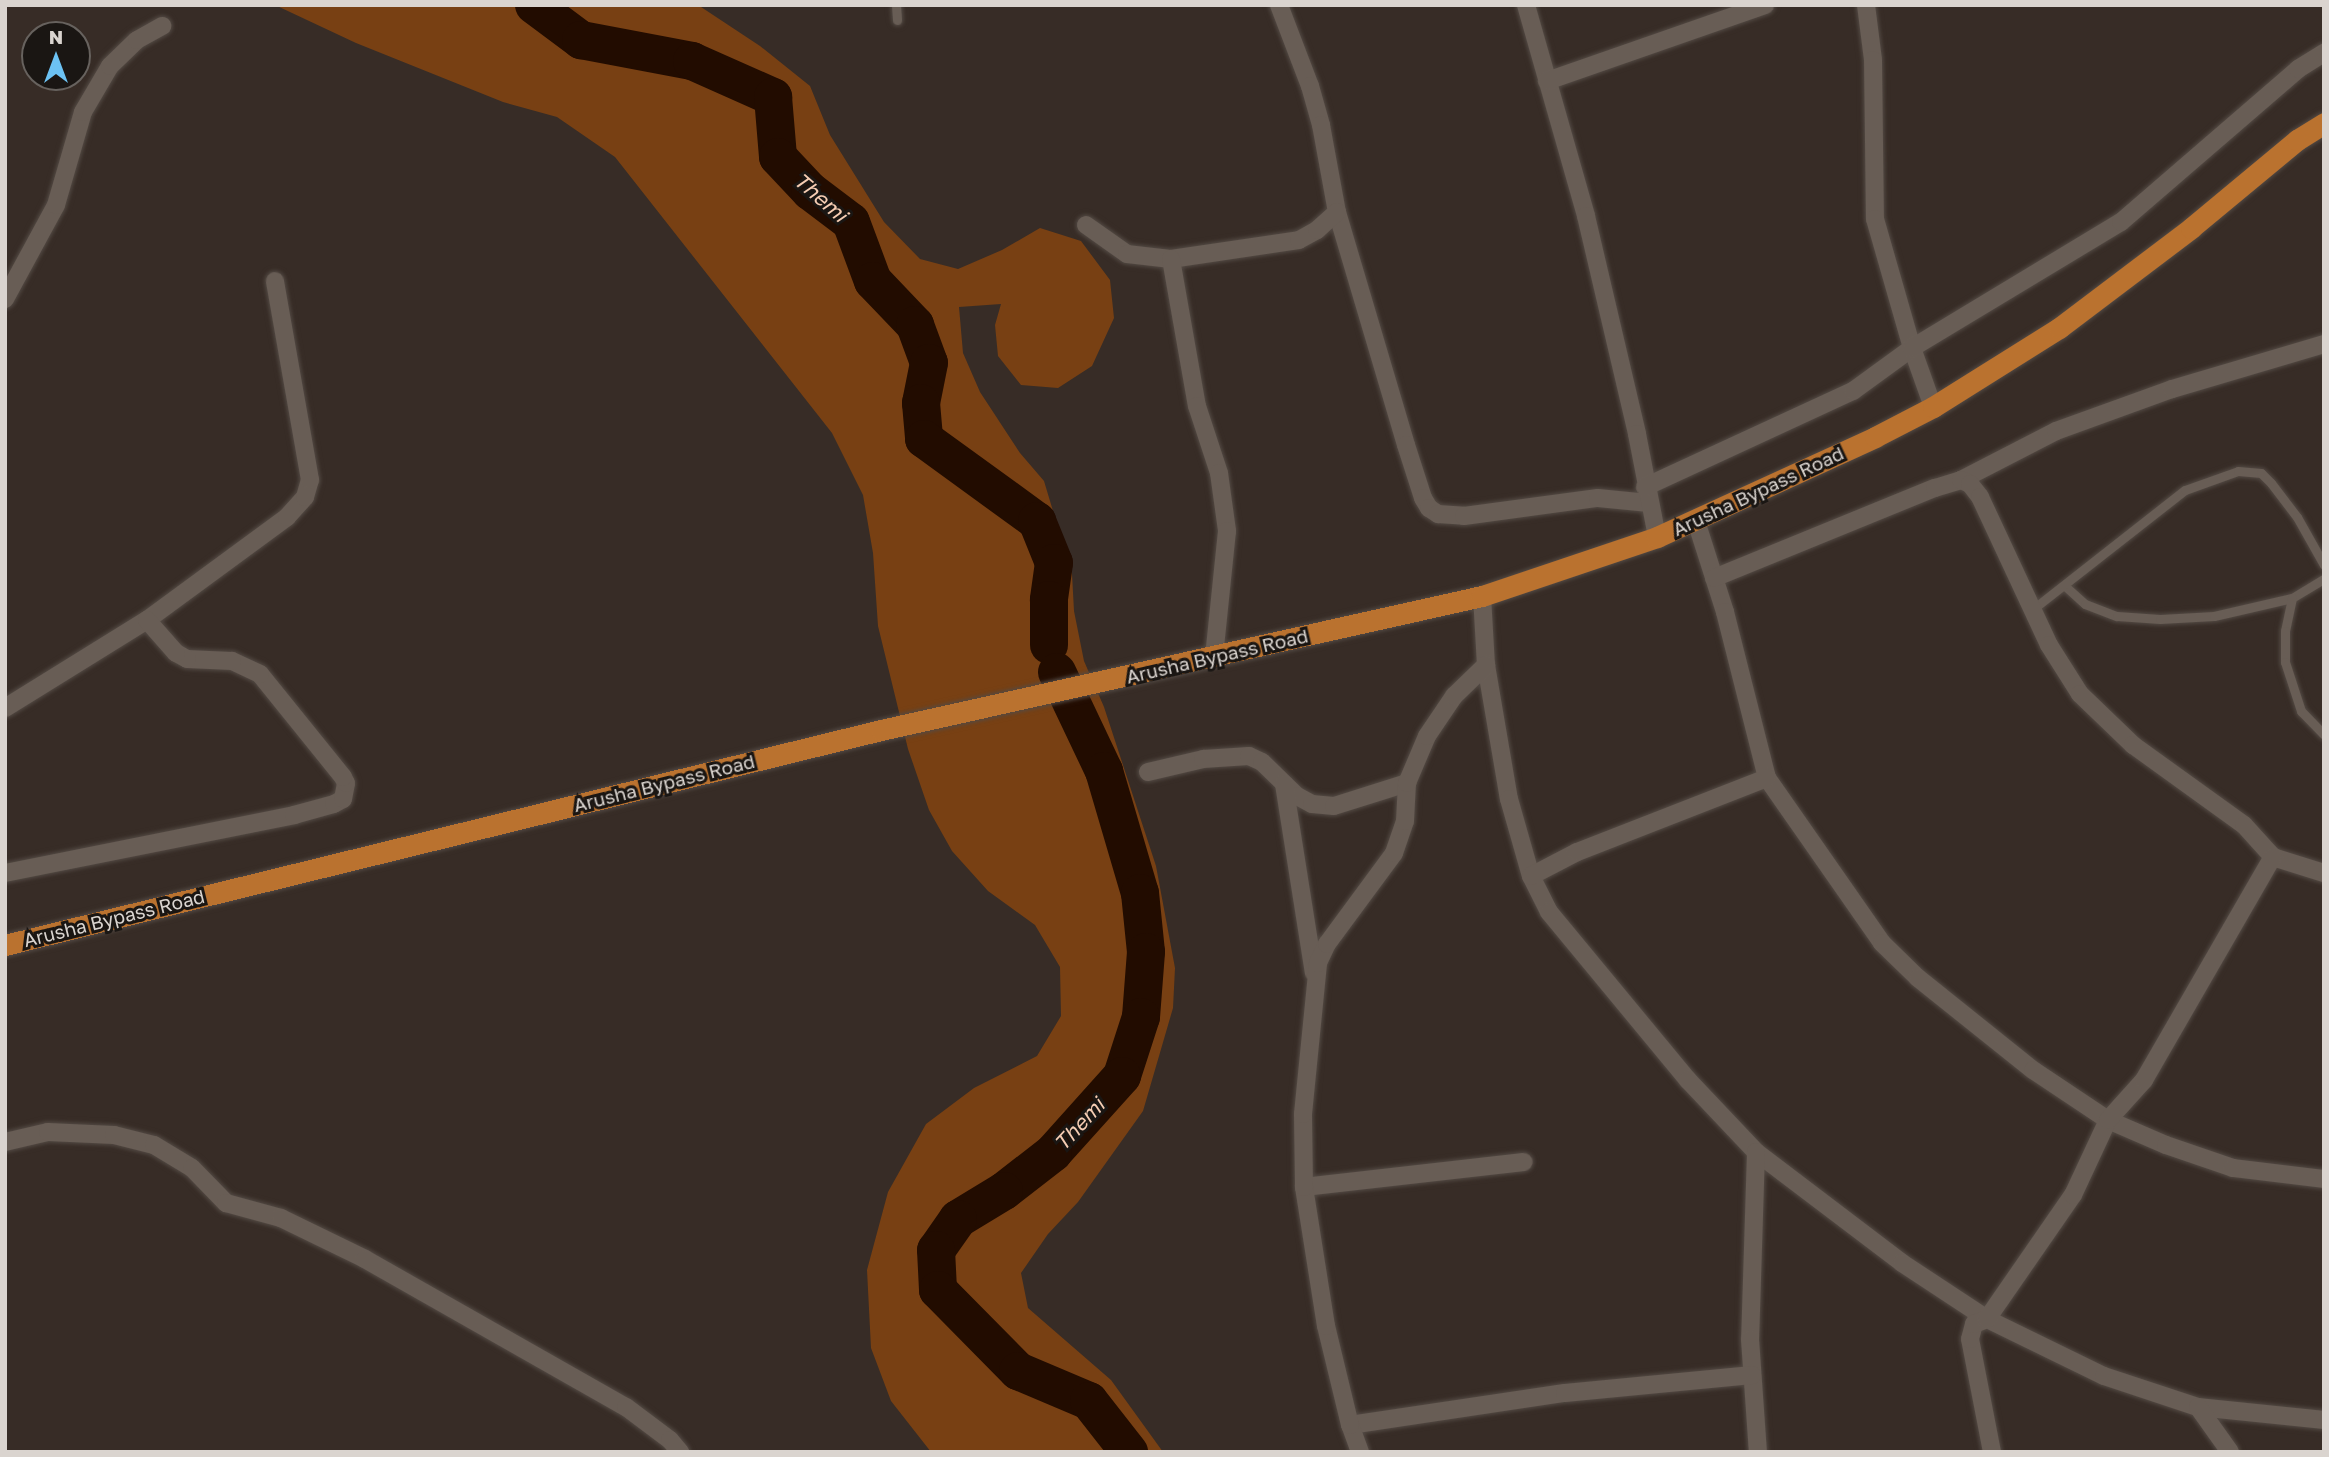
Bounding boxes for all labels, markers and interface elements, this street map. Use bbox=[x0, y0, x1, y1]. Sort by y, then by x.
north arrow bbox=[21, 21, 91, 91]
text: N bbox=[49, 25, 63, 48]
water label: Themi bbox=[789, 167, 853, 227]
street label: Arusha Bypass Road bbox=[1669, 441, 1847, 541]
street label: Arusha Bypass Road bbox=[1124, 624, 1310, 688]
street label: Arusha Bypass Road bbox=[571, 749, 757, 817]
street label: Arusha Bypass Road bbox=[21, 884, 207, 952]
water label: Themi bbox=[1049, 1093, 1109, 1155]

